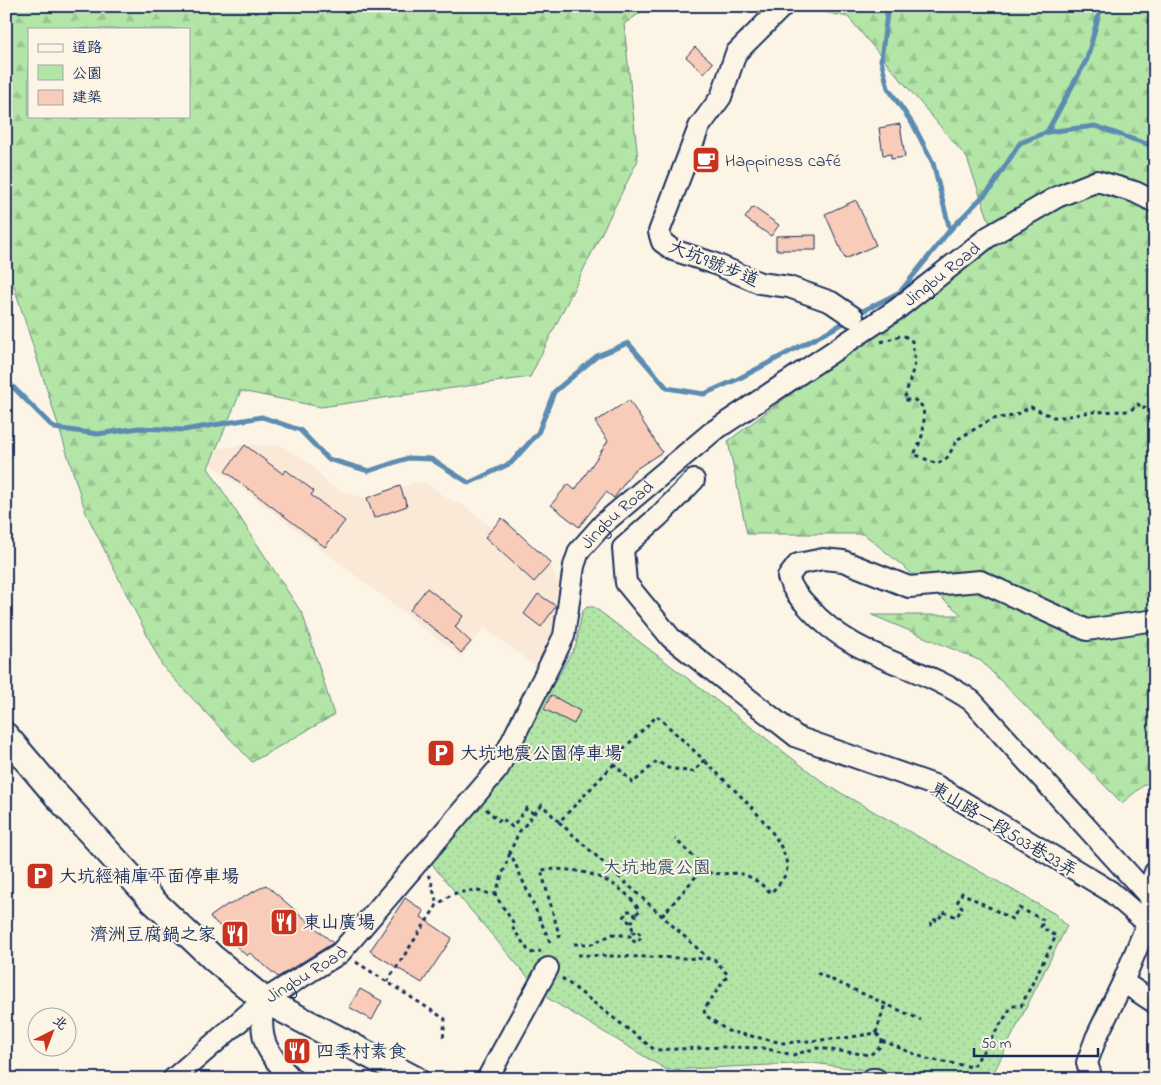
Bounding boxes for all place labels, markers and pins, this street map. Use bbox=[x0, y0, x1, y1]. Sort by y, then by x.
cafe icon: Happiness café bbox=[691, 145, 721, 175]
place label: Happiness café bbox=[725, 149, 842, 175]
parking icon: 大坑地震公園停車場 bbox=[426, 738, 456, 768]
place label: 大坑地震公園停車場 bbox=[460, 742, 622, 768]
parking icon: 大坑經補庫平面停車場 bbox=[25, 861, 55, 891]
place label: 大坑經補庫平面停車場 bbox=[59, 865, 239, 891]
restaurant icon: 東山廣場 bbox=[269, 907, 299, 937]
place label: 東山廣場 bbox=[303, 911, 375, 937]
restaurant icon: 濟洲豆腐鍋之家 bbox=[220, 919, 250, 949]
place label: 濟洲豆腐鍋之家 bbox=[90, 923, 216, 949]
restaurant icon: 四季村素食 bbox=[282, 1036, 312, 1066]
place label: 四季村素食 bbox=[316, 1040, 406, 1066]

